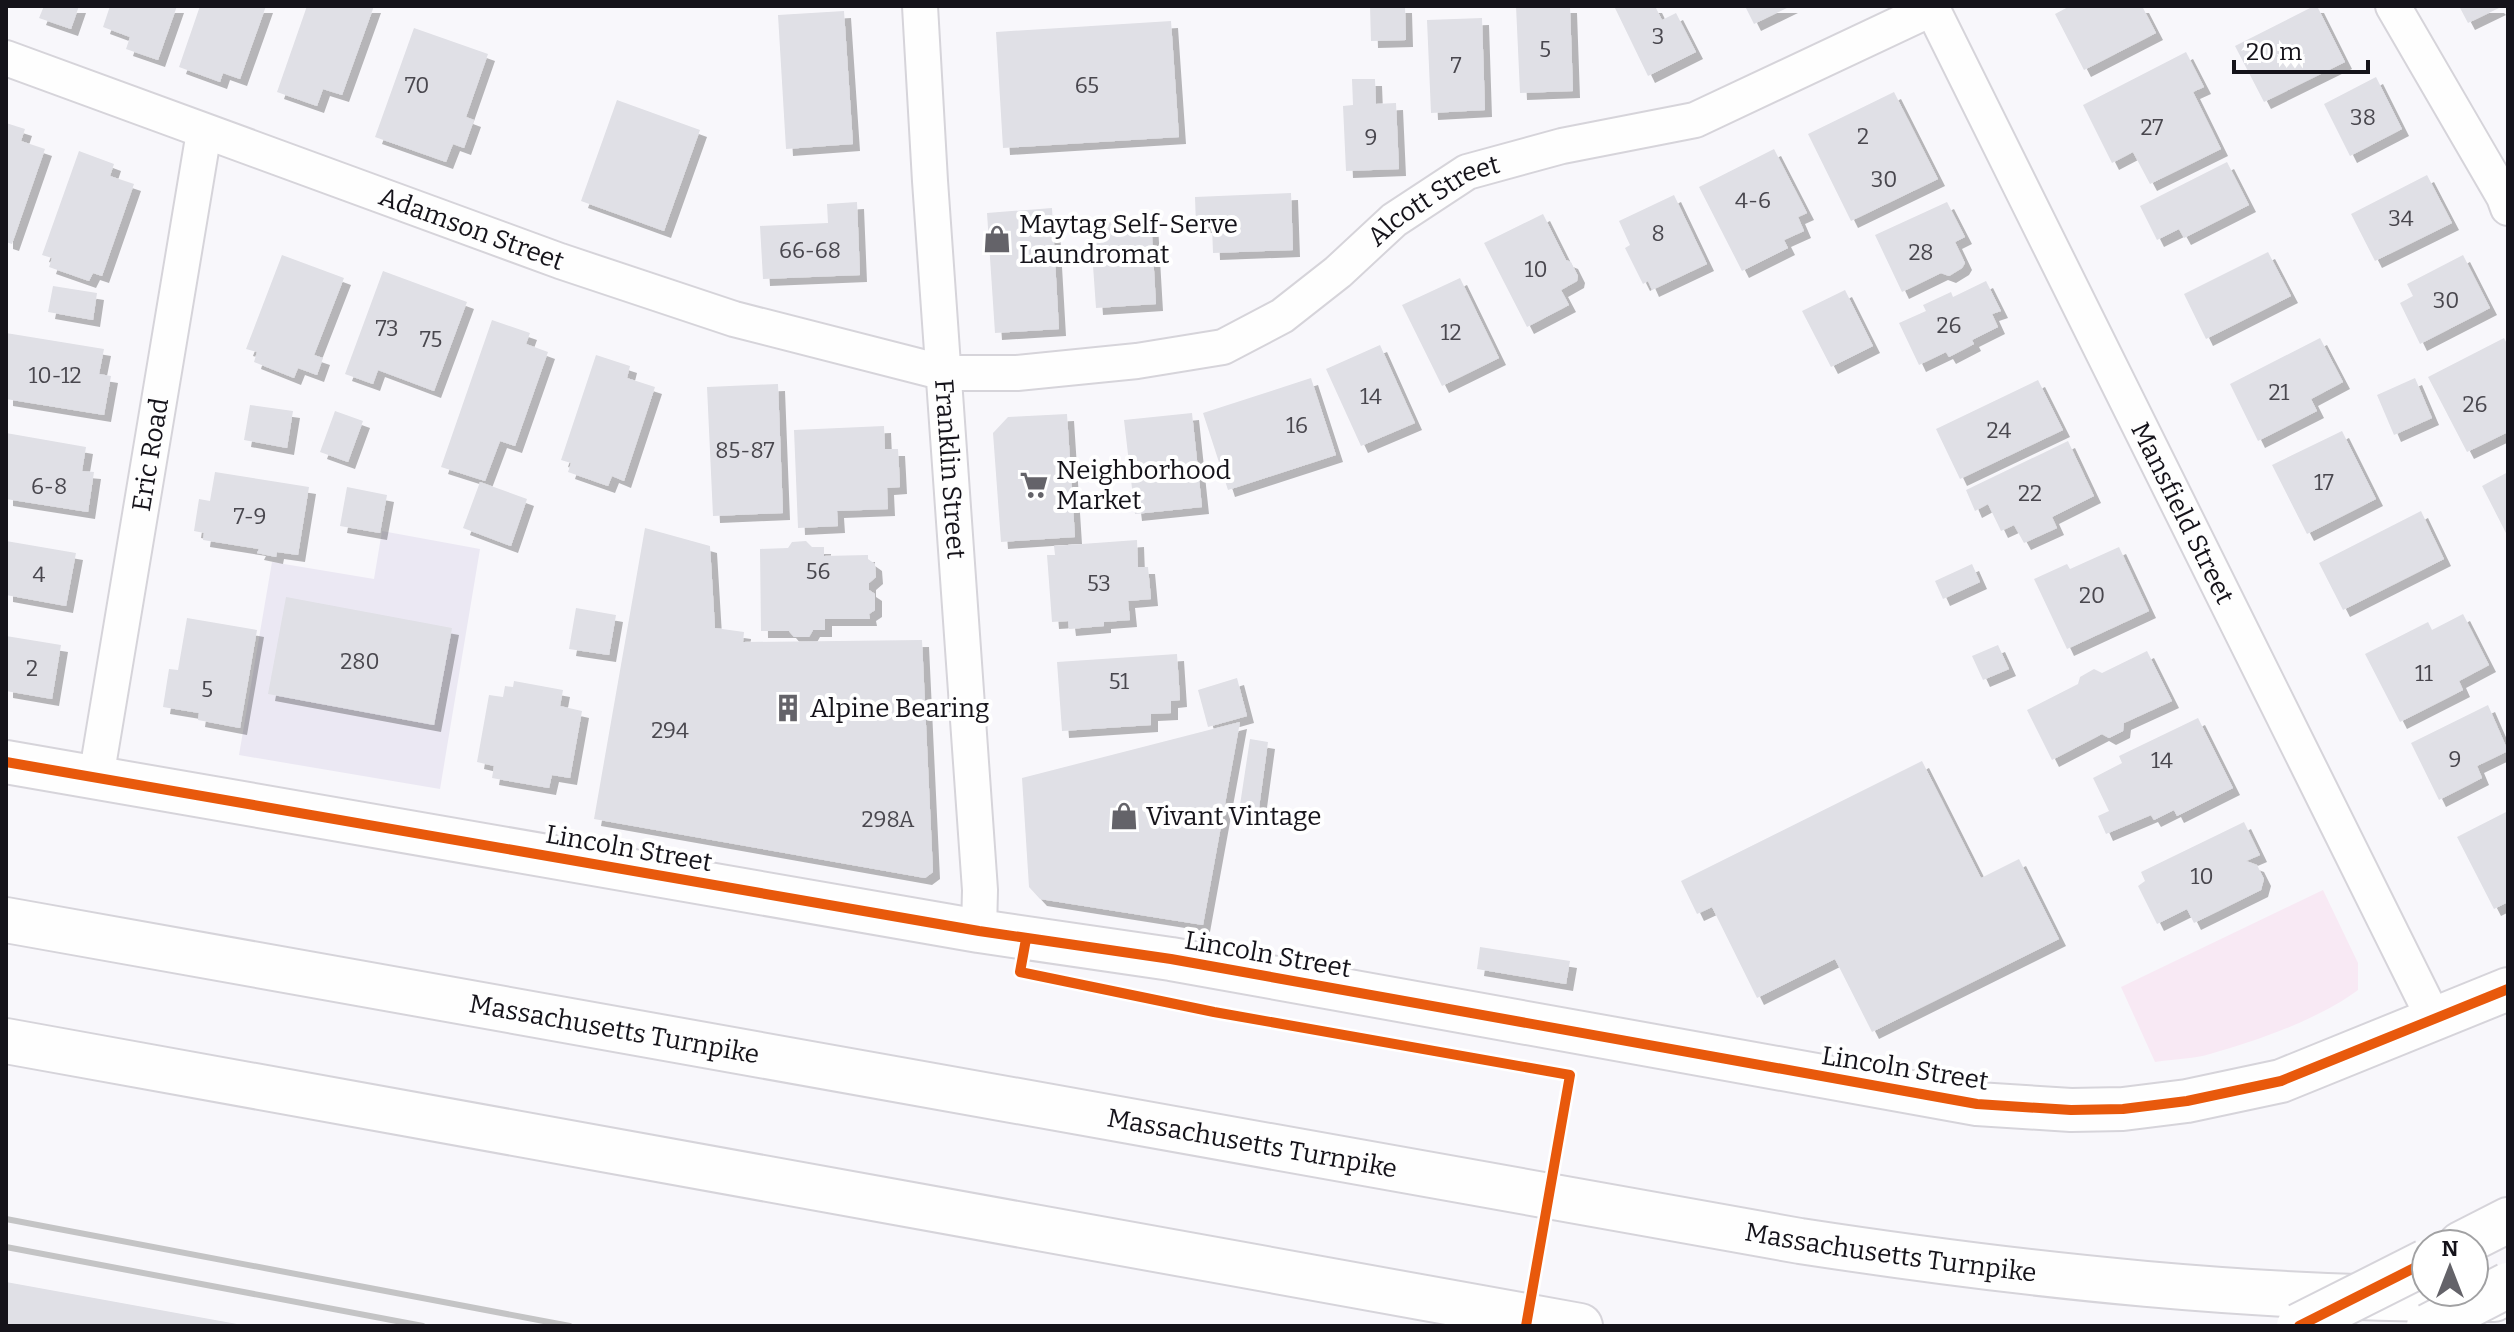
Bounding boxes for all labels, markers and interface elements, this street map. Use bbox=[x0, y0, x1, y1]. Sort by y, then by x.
house number: 3 bbox=[1652, 23, 1664, 50]
scale bar bbox=[2234, 24, 2368, 74]
house number: 5 bbox=[1539, 36, 1551, 63]
text: 20 m bbox=[2246, 38, 2302, 66]
house number: 7 bbox=[1450, 52, 1462, 79]
house number: 70 bbox=[405, 72, 429, 99]
house number: 65 bbox=[1075, 72, 1099, 99]
house number: 38 bbox=[2350, 104, 2376, 131]
house number: 27 bbox=[2141, 114, 2163, 141]
house number: 2 bbox=[1857, 123, 1869, 150]
house number: 9 bbox=[1365, 124, 1377, 151]
street label: Alcott Street bbox=[1361, 149, 1503, 253]
house number: 30 bbox=[1871, 166, 1897, 193]
street label: Adamson Street bbox=[375, 181, 569, 277]
house number: 4-6 bbox=[1735, 187, 1771, 214]
house number: 34 bbox=[2388, 205, 2414, 232]
place label: Maytag Self-Serve Laundromat bbox=[1019, 209, 1238, 270]
house number: 8 bbox=[1651, 220, 1665, 247]
shop icon: Maytag Self-Serve Laundromat bbox=[982, 224, 1012, 254]
house number: 66-68 bbox=[779, 237, 841, 264]
house number: 28 bbox=[1908, 239, 1934, 266]
house number: 10 bbox=[1524, 256, 1548, 283]
house number: 30 bbox=[2433, 287, 2459, 314]
house number: 26 bbox=[1937, 312, 1961, 339]
house number: 73 bbox=[375, 315, 399, 342]
house number: 12 bbox=[1441, 319, 1461, 346]
house number: 75 bbox=[420, 326, 442, 353]
house number: 10-12 bbox=[28, 362, 82, 389]
street label: Franklin Street bbox=[928, 378, 972, 561]
house number: 21 bbox=[2269, 379, 2290, 406]
house number: 14 bbox=[1360, 383, 1382, 410]
house number: 26 bbox=[2463, 391, 2487, 418]
street label: Eric Road bbox=[126, 396, 175, 514]
house number: 16 bbox=[1286, 412, 1308, 439]
house number: 24 bbox=[1987, 417, 2012, 444]
street label: Mansfield Street bbox=[2124, 417, 2241, 610]
house number: 85-87 bbox=[715, 437, 775, 464]
place label: Neighborhood Market bbox=[1056, 455, 1231, 516]
house number: 17 bbox=[2314, 469, 2334, 496]
supermarket icon: Neighborhood Market bbox=[1019, 470, 1049, 500]
house number: 6-8 bbox=[31, 473, 67, 500]
house number: 22 bbox=[2018, 480, 2042, 507]
house number: 7-9 bbox=[234, 503, 266, 530]
house number: 56 bbox=[806, 558, 830, 585]
house number: 4 bbox=[33, 561, 46, 588]
house number: 53 bbox=[1087, 570, 1111, 597]
house number: 20 bbox=[2079, 582, 2105, 609]
house number: 280 bbox=[340, 648, 380, 675]
house number: 2 bbox=[26, 655, 38, 682]
house number: 11 bbox=[2415, 660, 2433, 687]
house number: 51 bbox=[1109, 668, 1129, 695]
house number: 5 bbox=[201, 676, 213, 703]
building icon: Alpine Bearing bbox=[773, 693, 803, 723]
place label: Alpine Bearing bbox=[810, 693, 990, 724]
house number: 294 bbox=[651, 717, 689, 744]
house number: 9 bbox=[2449, 746, 2461, 773]
house number: 14 bbox=[2151, 747, 2173, 774]
shop icon: Vivant Vintage bbox=[1109, 801, 1139, 831]
place label: Vivant Vintage bbox=[1146, 801, 1321, 832]
house number: 298A bbox=[862, 806, 915, 833]
street label: Lincoln Street bbox=[543, 819, 715, 878]
house number: 10 bbox=[2190, 863, 2214, 890]
street label: Lincoln Street bbox=[1182, 925, 1354, 984]
street label: Massachusetts Turnpike bbox=[467, 988, 762, 1070]
street label: Lincoln Street bbox=[1819, 1040, 1991, 1097]
street label: Massachusetts Turnpike bbox=[1105, 1102, 1400, 1185]
street label: Massachusetts Turnpike bbox=[1743, 1216, 2038, 1289]
north arrow bbox=[2410, 1228, 2490, 1308]
text: N bbox=[2442, 1235, 2459, 1262]

